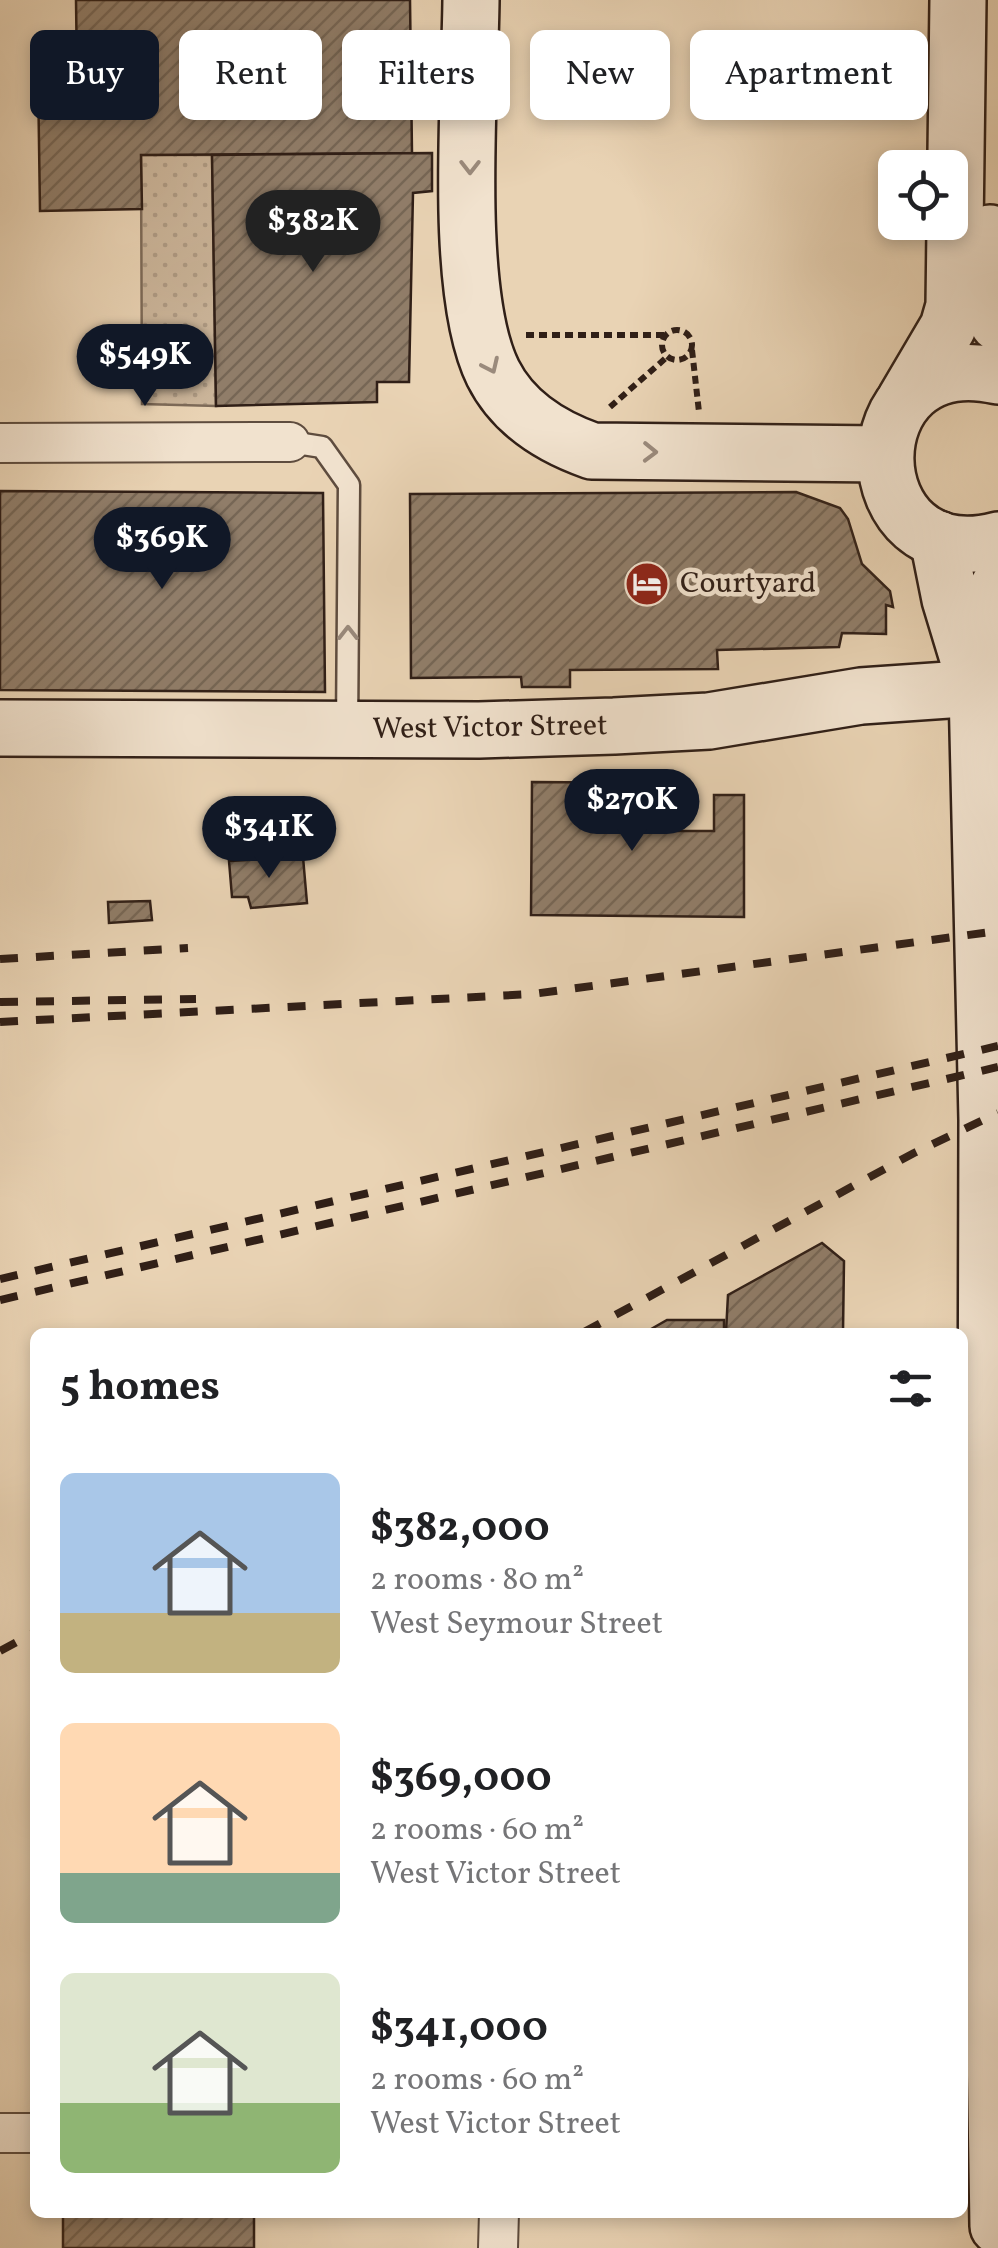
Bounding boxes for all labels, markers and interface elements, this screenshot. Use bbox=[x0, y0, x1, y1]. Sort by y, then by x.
chip: Buy bbox=[30, 30, 159, 120]
chip: Rent bbox=[179, 30, 322, 120]
chip: Filters bbox=[342, 30, 510, 120]
chip: New bbox=[530, 30, 670, 120]
chip: Apartment bbox=[690, 30, 928, 120]
map controls bbox=[878, 150, 968, 240]
button: locate bbox=[878, 150, 968, 240]
one-way arrow bbox=[459, 160, 481, 176]
pin: $382K bbox=[243, 190, 383, 275]
text: $382K bbox=[267, 200, 359, 244]
pin: $549K bbox=[75, 324, 215, 409]
text: $549K bbox=[99, 334, 191, 378]
one-way arrow bbox=[479, 356, 499, 374]
one-way arrow bbox=[644, 441, 659, 463]
pin: $369K bbox=[92, 507, 232, 592]
text: $369K bbox=[116, 517, 208, 561]
hotel icon: Courtyard bbox=[624, 561, 670, 607]
place label: Courtyard bbox=[680, 563, 816, 605]
one-way arrow bbox=[337, 624, 359, 640]
street label: West Victor Street bbox=[372, 705, 608, 751]
pin: $270K bbox=[562, 769, 702, 854]
text: $270K bbox=[586, 779, 678, 823]
pin: $341K bbox=[199, 796, 339, 881]
text: $341K bbox=[224, 806, 314, 850]
text: 5 homes bbox=[60, 1359, 220, 1418]
icon: filters bbox=[883, 1361, 938, 1416]
text: $382,000 bbox=[370, 1500, 550, 1559]
icon: home bbox=[140, 1513, 260, 1633]
text: 2 rooms · 80 m² bbox=[370, 1559, 584, 1603]
text: West Seymour Street bbox=[370, 1603, 663, 1647]
text: $369,000 bbox=[370, 1750, 552, 1809]
icon: home bbox=[140, 1763, 260, 1883]
text: 2 rooms · 60 m² bbox=[370, 1809, 584, 1853]
text: West Victor Street bbox=[370, 1853, 621, 1897]
text: $341,000 bbox=[370, 2000, 548, 2059]
icon: home bbox=[140, 2013, 260, 2133]
text: 2 rooms · 60 m² bbox=[370, 2059, 584, 2103]
text: West Victor Street bbox=[370, 2103, 621, 2147]

